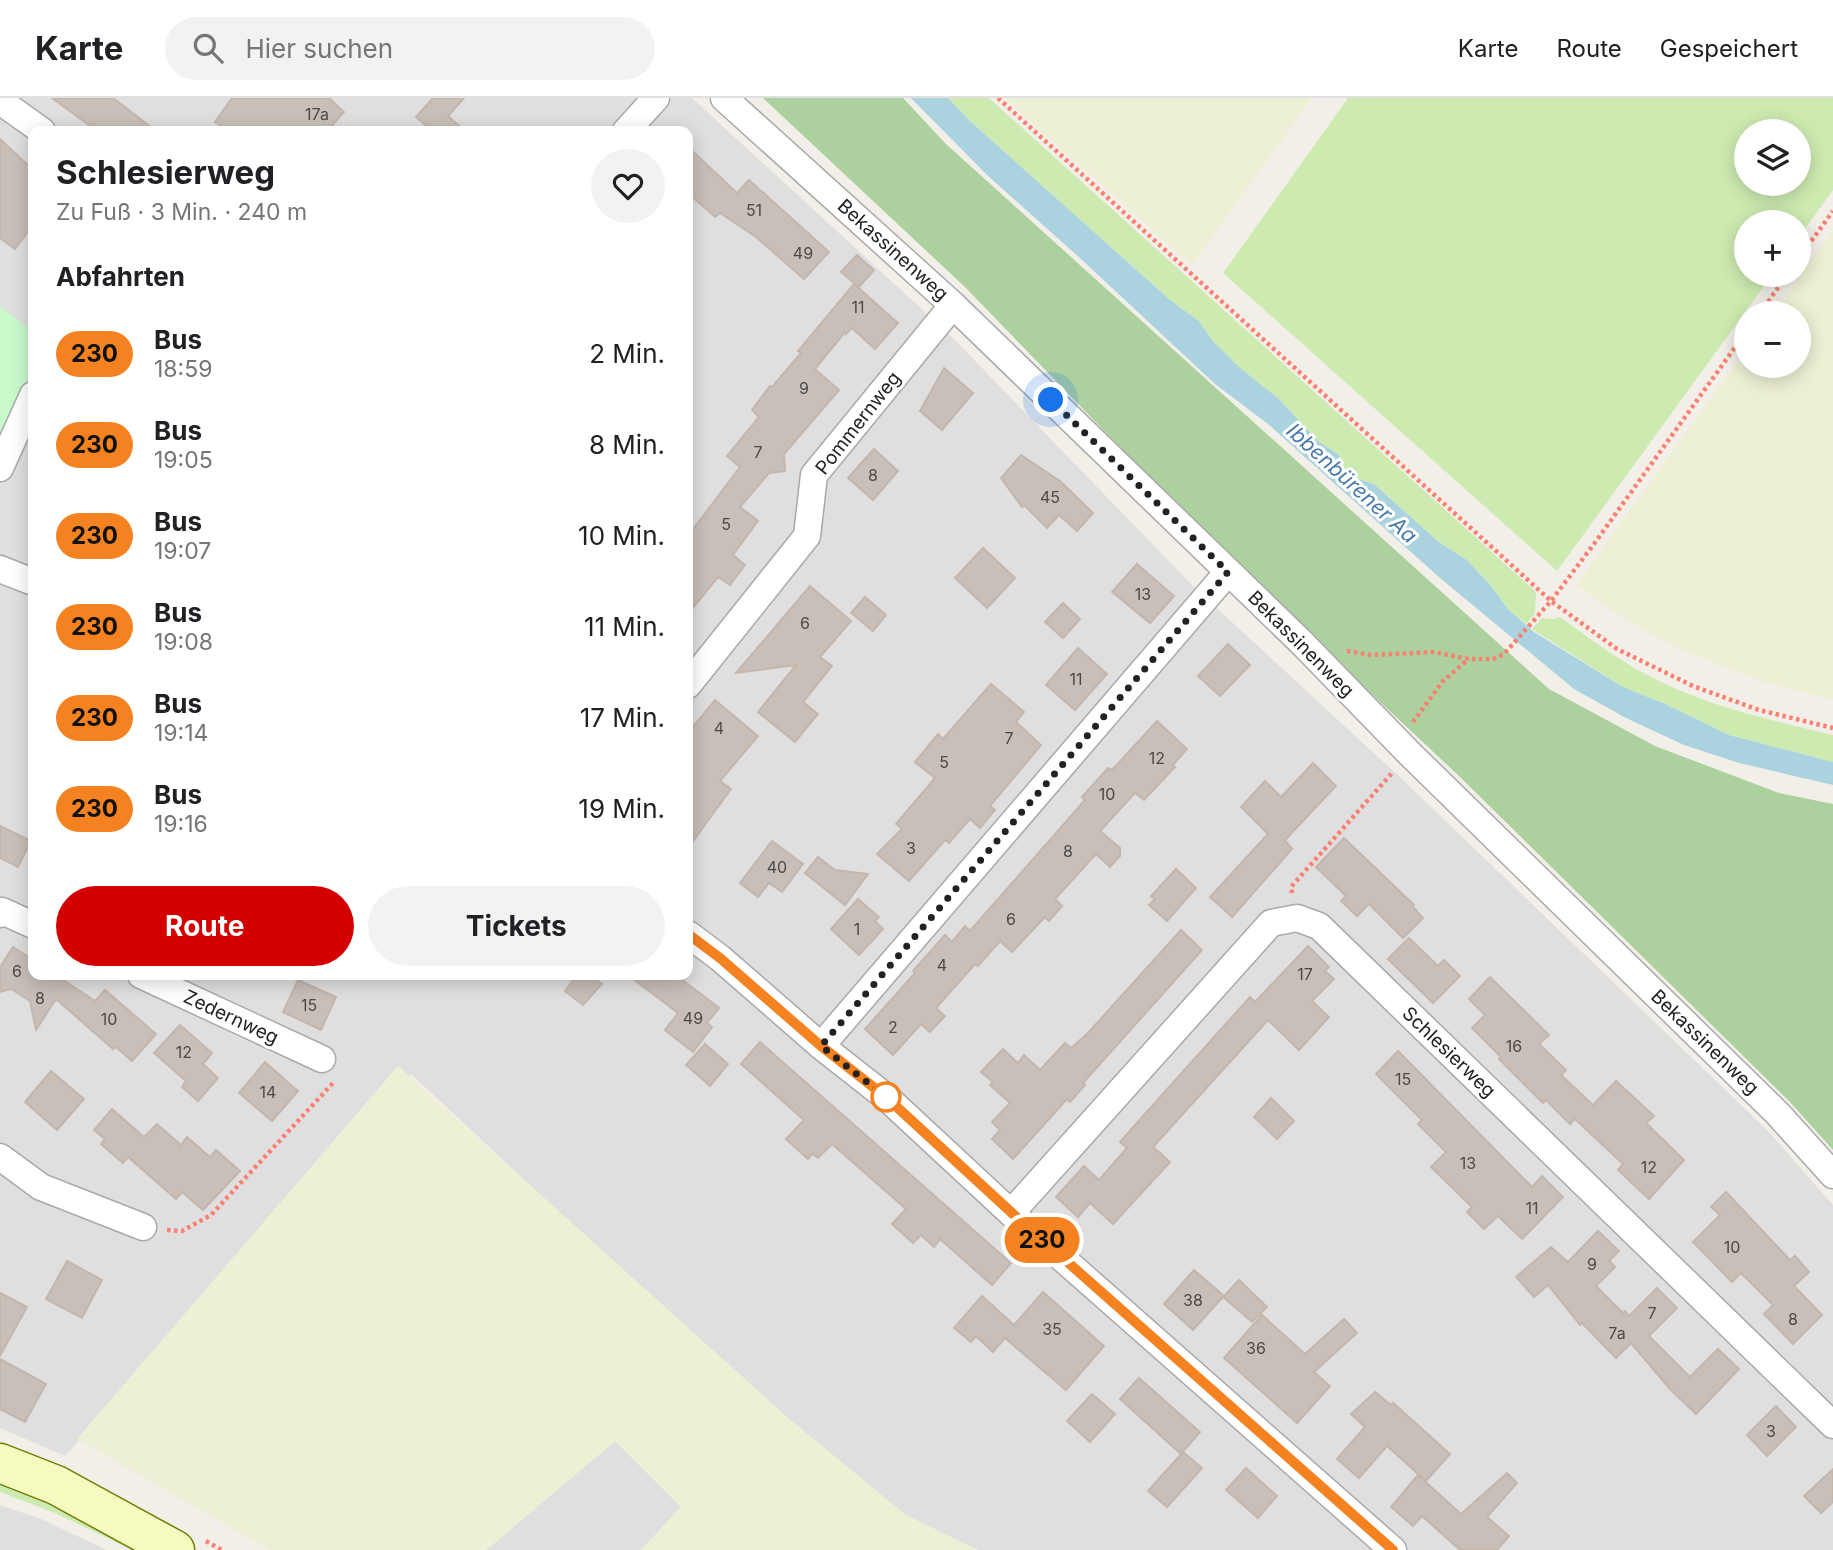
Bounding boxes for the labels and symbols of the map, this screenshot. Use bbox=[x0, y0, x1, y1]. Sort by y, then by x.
house number: 17a bbox=[305, 104, 329, 124]
street label: Bekassinenweg bbox=[833, 194, 953, 306]
house number: 51 bbox=[746, 200, 762, 220]
house number: 49 bbox=[793, 243, 813, 263]
house number: 11 bbox=[851, 297, 865, 317]
street label: Pommernweg bbox=[811, 367, 905, 479]
house number: 9 bbox=[799, 378, 809, 398]
your location bbox=[1033, 382, 1068, 417]
water label: Ibbenbürener Aa bbox=[1282, 418, 1422, 548]
house number: 7 bbox=[753, 442, 763, 462]
house number: 8 bbox=[868, 465, 878, 485]
house number: 45 bbox=[1040, 487, 1060, 507]
house number: 5 bbox=[721, 514, 731, 534]
house number: 13 bbox=[1135, 584, 1151, 604]
street label: Bekassinenweg bbox=[1243, 586, 1359, 702]
house number: 6 bbox=[800, 613, 810, 633]
house number: 11 bbox=[1069, 669, 1083, 689]
house number: 4 bbox=[714, 718, 724, 738]
house number: 7 bbox=[1004, 728, 1014, 748]
house number: 12 bbox=[1149, 748, 1165, 768]
house number: 5 bbox=[939, 752, 949, 772]
house number: 10 bbox=[1099, 784, 1115, 804]
house number: 3 bbox=[906, 838, 916, 858]
house number: 8 bbox=[1063, 841, 1073, 861]
house number: 40 bbox=[767, 857, 787, 877]
house number: 6 bbox=[1006, 909, 1016, 929]
house number: 1 bbox=[854, 919, 860, 939]
house number: 4 bbox=[937, 955, 947, 975]
house number: 6 bbox=[12, 961, 22, 981]
house number: 17 bbox=[1297, 964, 1313, 984]
street label: Zedernweg bbox=[180, 985, 282, 1049]
street label: Bekassinenweg bbox=[1646, 985, 1764, 1099]
house number: 8 bbox=[35, 988, 45, 1008]
house number: 15 bbox=[301, 995, 317, 1015]
street label: Schlesierweg bbox=[1398, 1002, 1500, 1102]
house number: 49 bbox=[683, 1008, 703, 1028]
house number: 10 bbox=[101, 1009, 117, 1029]
house number: 2 bbox=[888, 1017, 898, 1037]
house number: 16 bbox=[1506, 1036, 1522, 1056]
house number: 12 bbox=[176, 1042, 192, 1062]
house number: 15 bbox=[1395, 1069, 1411, 1089]
house number: 14 bbox=[260, 1082, 276, 1102]
unlabelled marker bbox=[871, 1082, 901, 1112]
house number: 13 bbox=[1460, 1153, 1476, 1173]
house number: 12 bbox=[1641, 1157, 1657, 1177]
house number: 11 bbox=[1525, 1198, 1539, 1218]
line badge: 230 bbox=[1002, 1217, 1082, 1263]
house number: 10 bbox=[1724, 1237, 1740, 1257]
house number: 9 bbox=[1587, 1254, 1597, 1274]
house number: 38 bbox=[1183, 1290, 1203, 1310]
house number: 7 bbox=[1647, 1303, 1657, 1323]
house number: 8 bbox=[1788, 1309, 1798, 1329]
house number: 35 bbox=[1042, 1319, 1062, 1339]
house number: 7a bbox=[1608, 1323, 1626, 1343]
house number: 36 bbox=[1246, 1338, 1266, 1358]
house number: 3 bbox=[1766, 1421, 1776, 1441]

